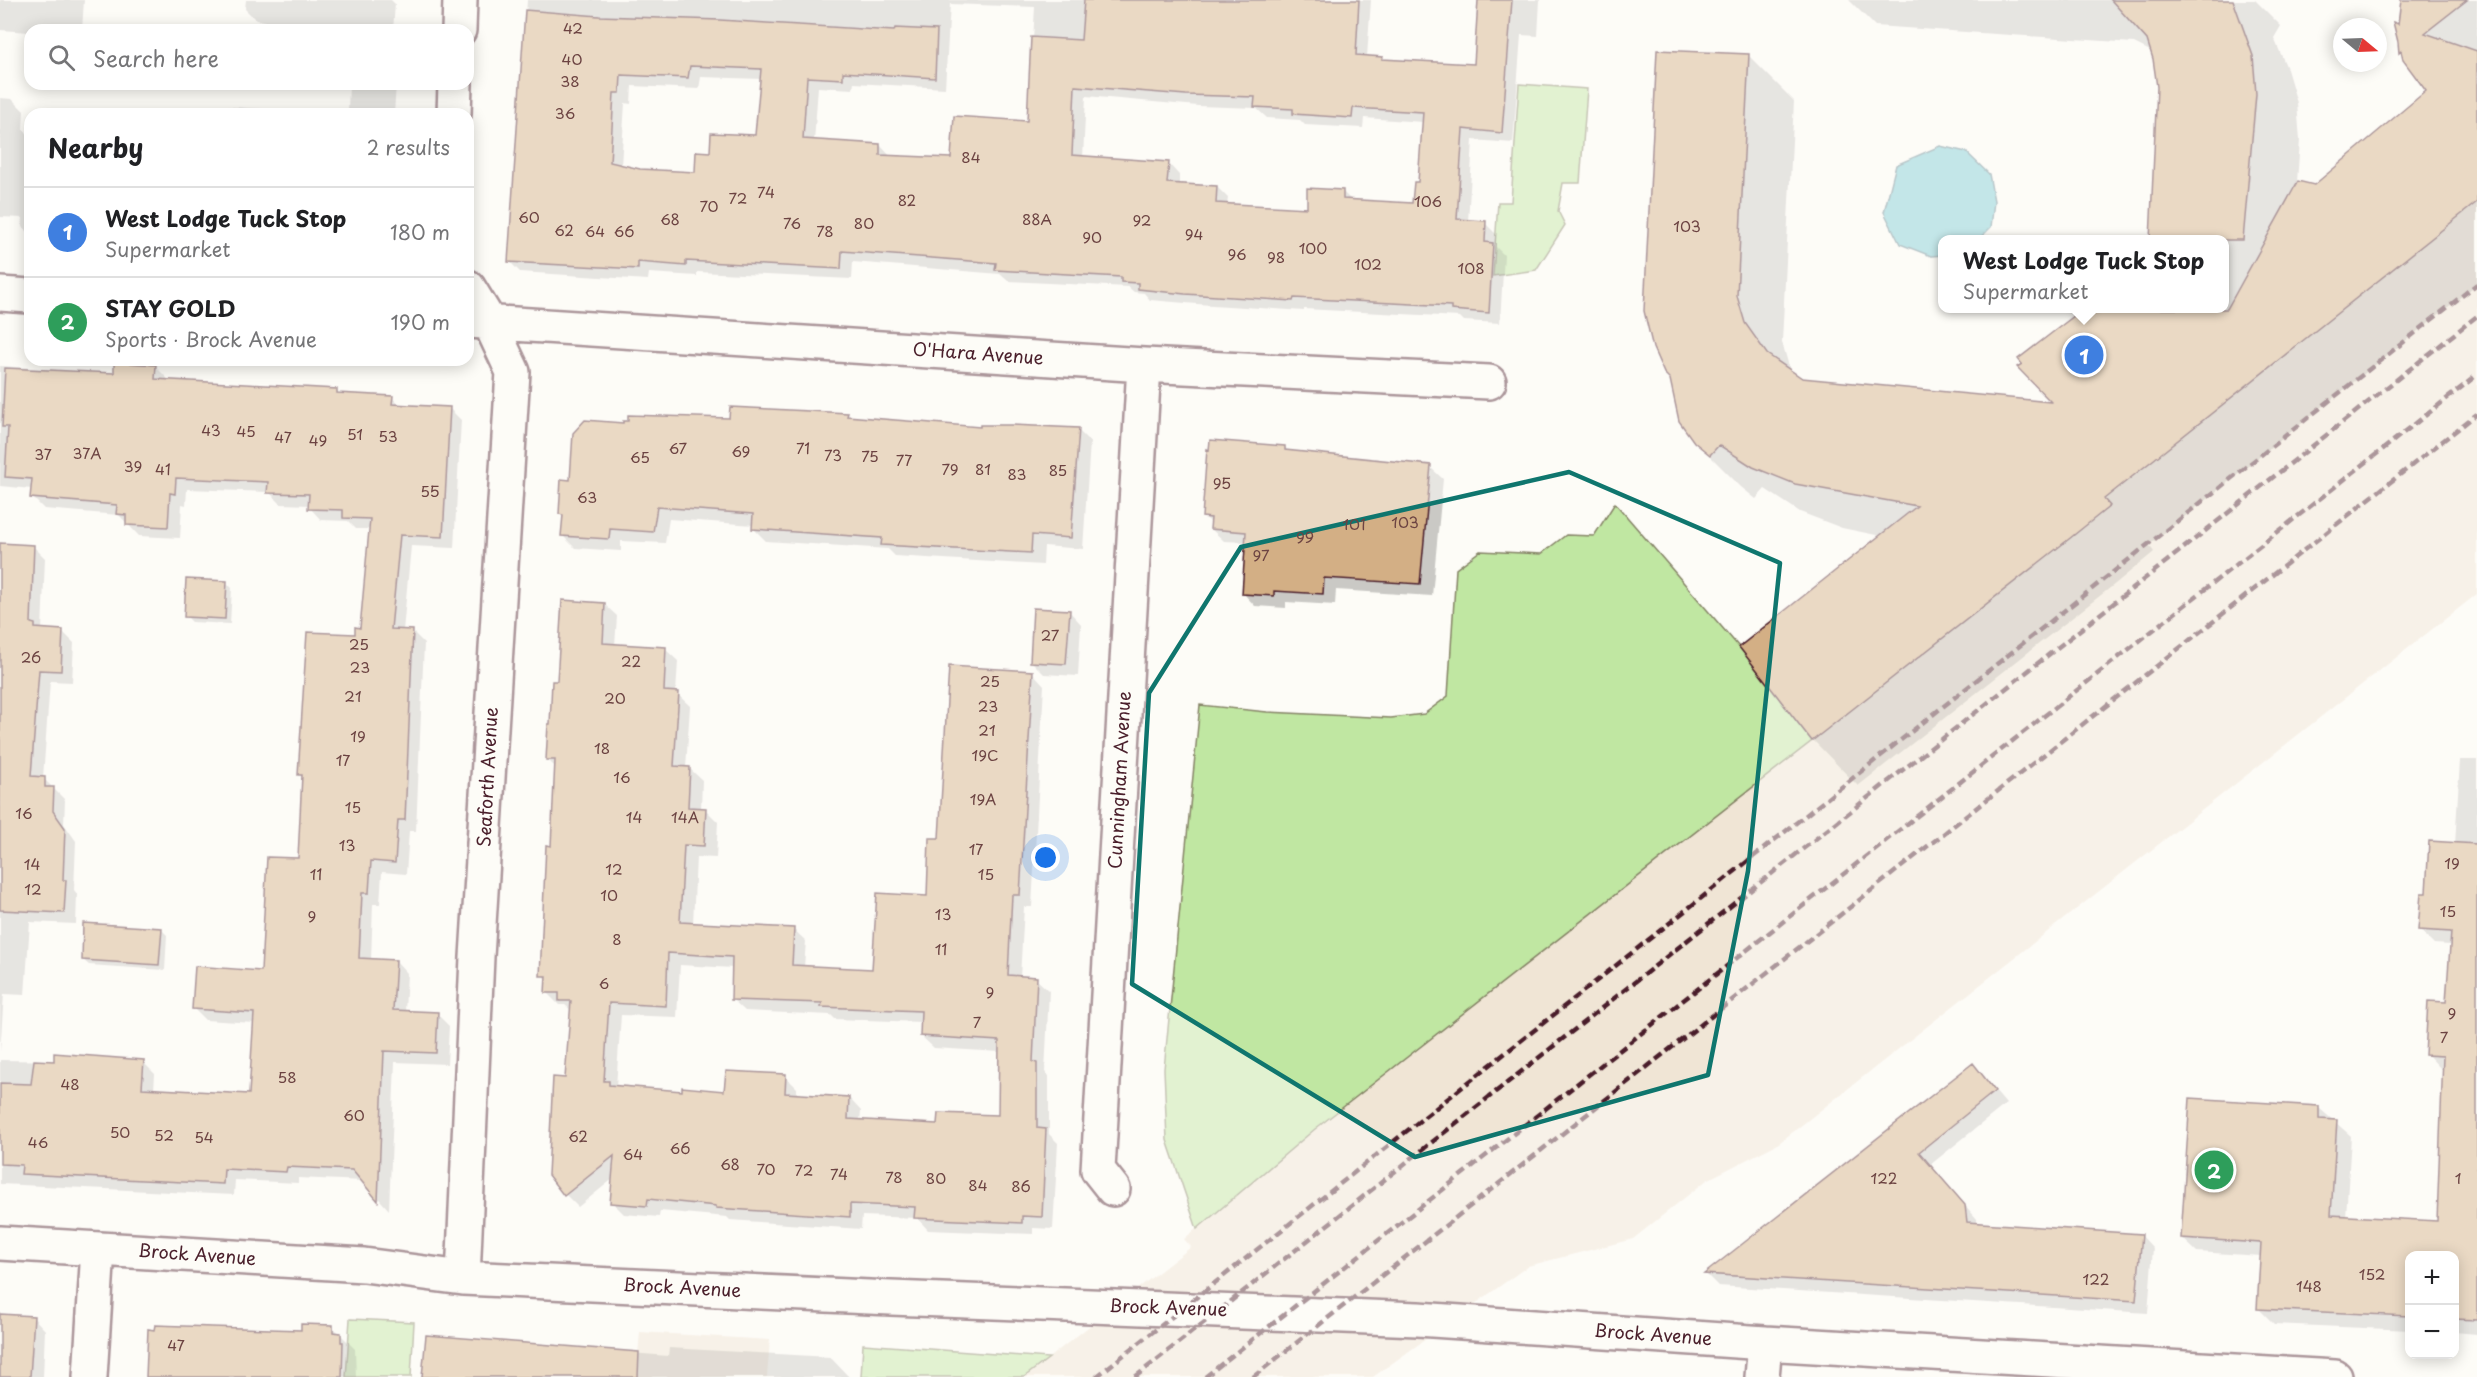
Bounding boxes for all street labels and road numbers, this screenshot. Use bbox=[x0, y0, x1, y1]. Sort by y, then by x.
street label: O'Hara Avenue bbox=[912, 334, 1045, 371]
street label: Cunningham Avenue bbox=[1100, 690, 1137, 869]
street label: Seaforth Avenue bbox=[469, 706, 504, 847]
street label: Brock Avenue bbox=[137, 1236, 257, 1271]
street label: Brock Avenue bbox=[622, 1270, 742, 1303]
street label: Brock Avenue bbox=[1108, 1291, 1228, 1322]
street label: Brock Avenue bbox=[1593, 1316, 1713, 1351]

